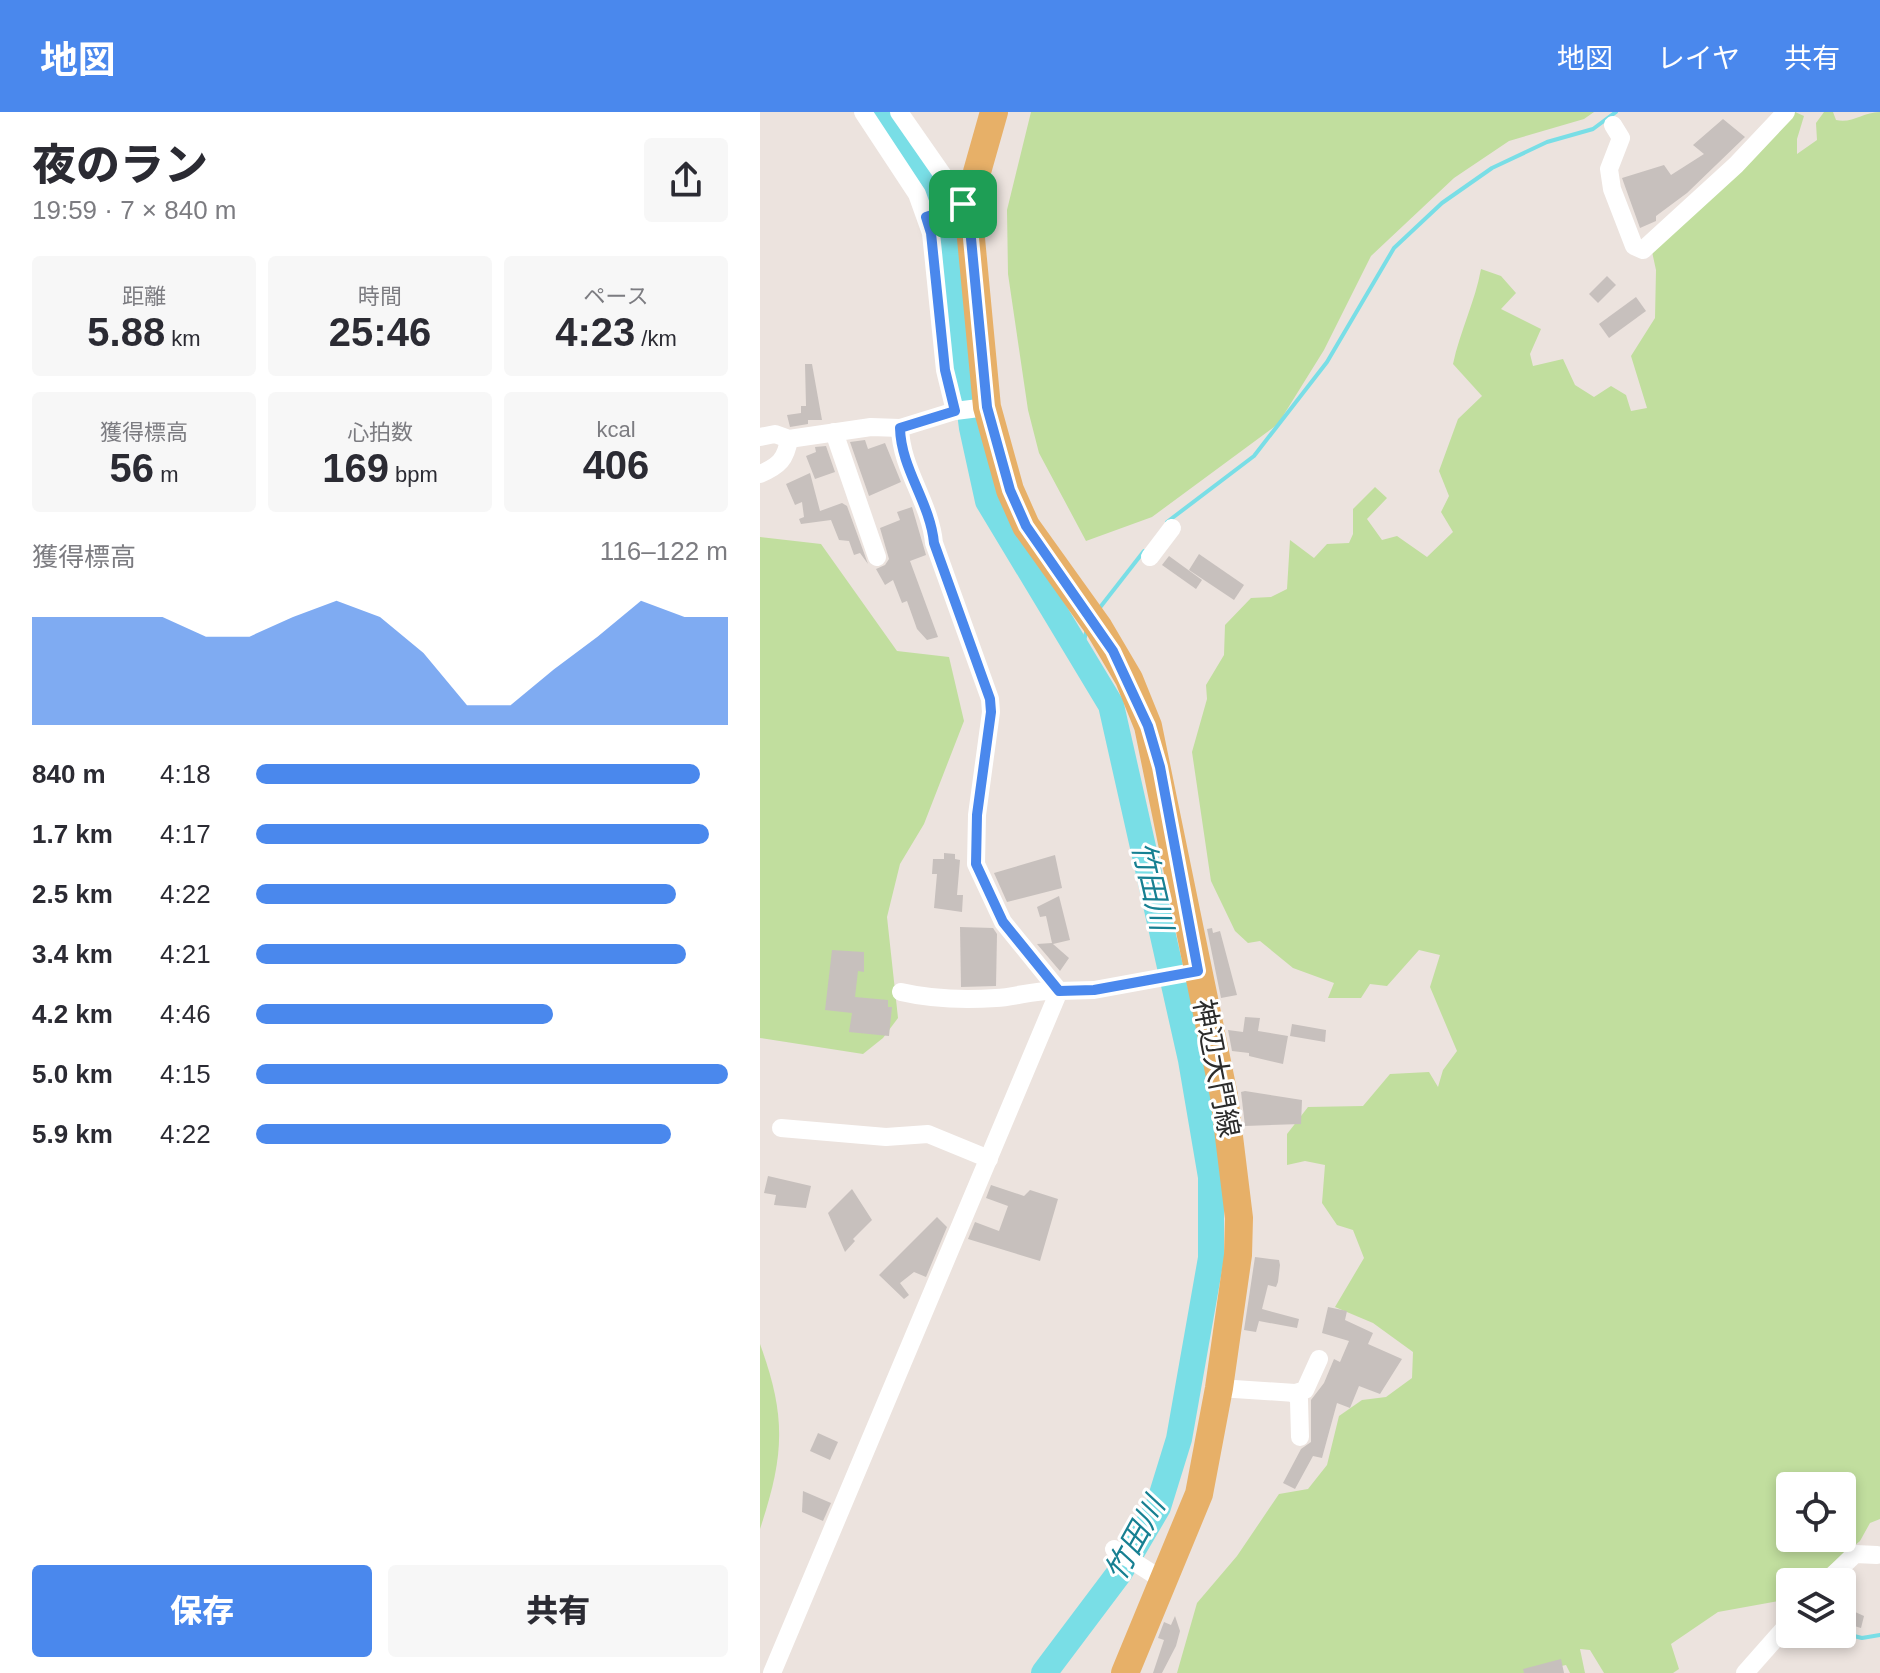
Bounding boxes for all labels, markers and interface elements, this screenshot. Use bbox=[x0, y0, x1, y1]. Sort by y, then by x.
text: 地図 bbox=[40, 39, 116, 81]
text: 地図 bbox=[1557, 43, 1613, 74]
text: レイヤ bbox=[1657, 43, 1740, 74]
text: 共有 bbox=[1784, 43, 1840, 74]
button: share bbox=[644, 138, 728, 222]
text: 夜のラン bbox=[32, 140, 208, 189]
pin bbox=[929, 170, 997, 238]
icon: arrive bbox=[941, 182, 985, 226]
text: 19:59 · 7 × 840 m bbox=[32, 195, 237, 225]
text: 距離 bbox=[122, 284, 166, 309]
text: 時間 bbox=[358, 284, 402, 309]
text: ペース bbox=[584, 284, 648, 309]
text: 5.88 bbox=[87, 310, 165, 354]
text: 25:46 bbox=[329, 310, 431, 354]
text: 4:23 bbox=[555, 310, 635, 354]
text: km bbox=[165, 326, 201, 351]
text: /km bbox=[635, 326, 677, 351]
text: kcal bbox=[596, 417, 636, 442]
text: 獲得標高 bbox=[100, 420, 188, 445]
text: 心拍数 bbox=[347, 420, 413, 445]
text: 406 bbox=[583, 443, 649, 487]
text: 56 bbox=[110, 446, 154, 490]
text: 169 bbox=[322, 446, 389, 490]
text: m bbox=[154, 462, 178, 487]
text: bpm bbox=[389, 462, 438, 487]
text: 116–122 m bbox=[600, 536, 728, 566]
text: 獲得標高 bbox=[32, 542, 136, 572]
text: 840 m bbox=[32, 759, 106, 789]
text: 4:18 bbox=[160, 759, 211, 789]
text: 1.7 km bbox=[32, 819, 113, 849]
text: 4:17 bbox=[160, 819, 211, 849]
water label: 竹田川 bbox=[1126, 838, 1179, 936]
text: 2.5 km bbox=[32, 879, 113, 909]
text: 4:22 bbox=[160, 879, 211, 909]
text: 3.4 km bbox=[32, 939, 113, 969]
text: 4:21 bbox=[160, 939, 211, 969]
street label: 神辺大門線 bbox=[1188, 996, 1245, 1140]
text: 4.2 km bbox=[32, 999, 113, 1029]
text: 4:46 bbox=[160, 999, 211, 1029]
text: 5.0 km bbox=[32, 1059, 113, 1089]
text: 4:15 bbox=[160, 1059, 211, 1089]
text: 5.9 km bbox=[32, 1119, 113, 1149]
text: 4:22 bbox=[160, 1119, 211, 1149]
map controls bbox=[1776, 1472, 1856, 1648]
button: locate bbox=[1776, 1472, 1856, 1552]
water label: 竹田川 bbox=[1098, 1489, 1172, 1586]
button: 保存 bbox=[32, 1565, 372, 1657]
button: 共有 bbox=[388, 1565, 728, 1657]
button: layers bbox=[1776, 1568, 1856, 1648]

